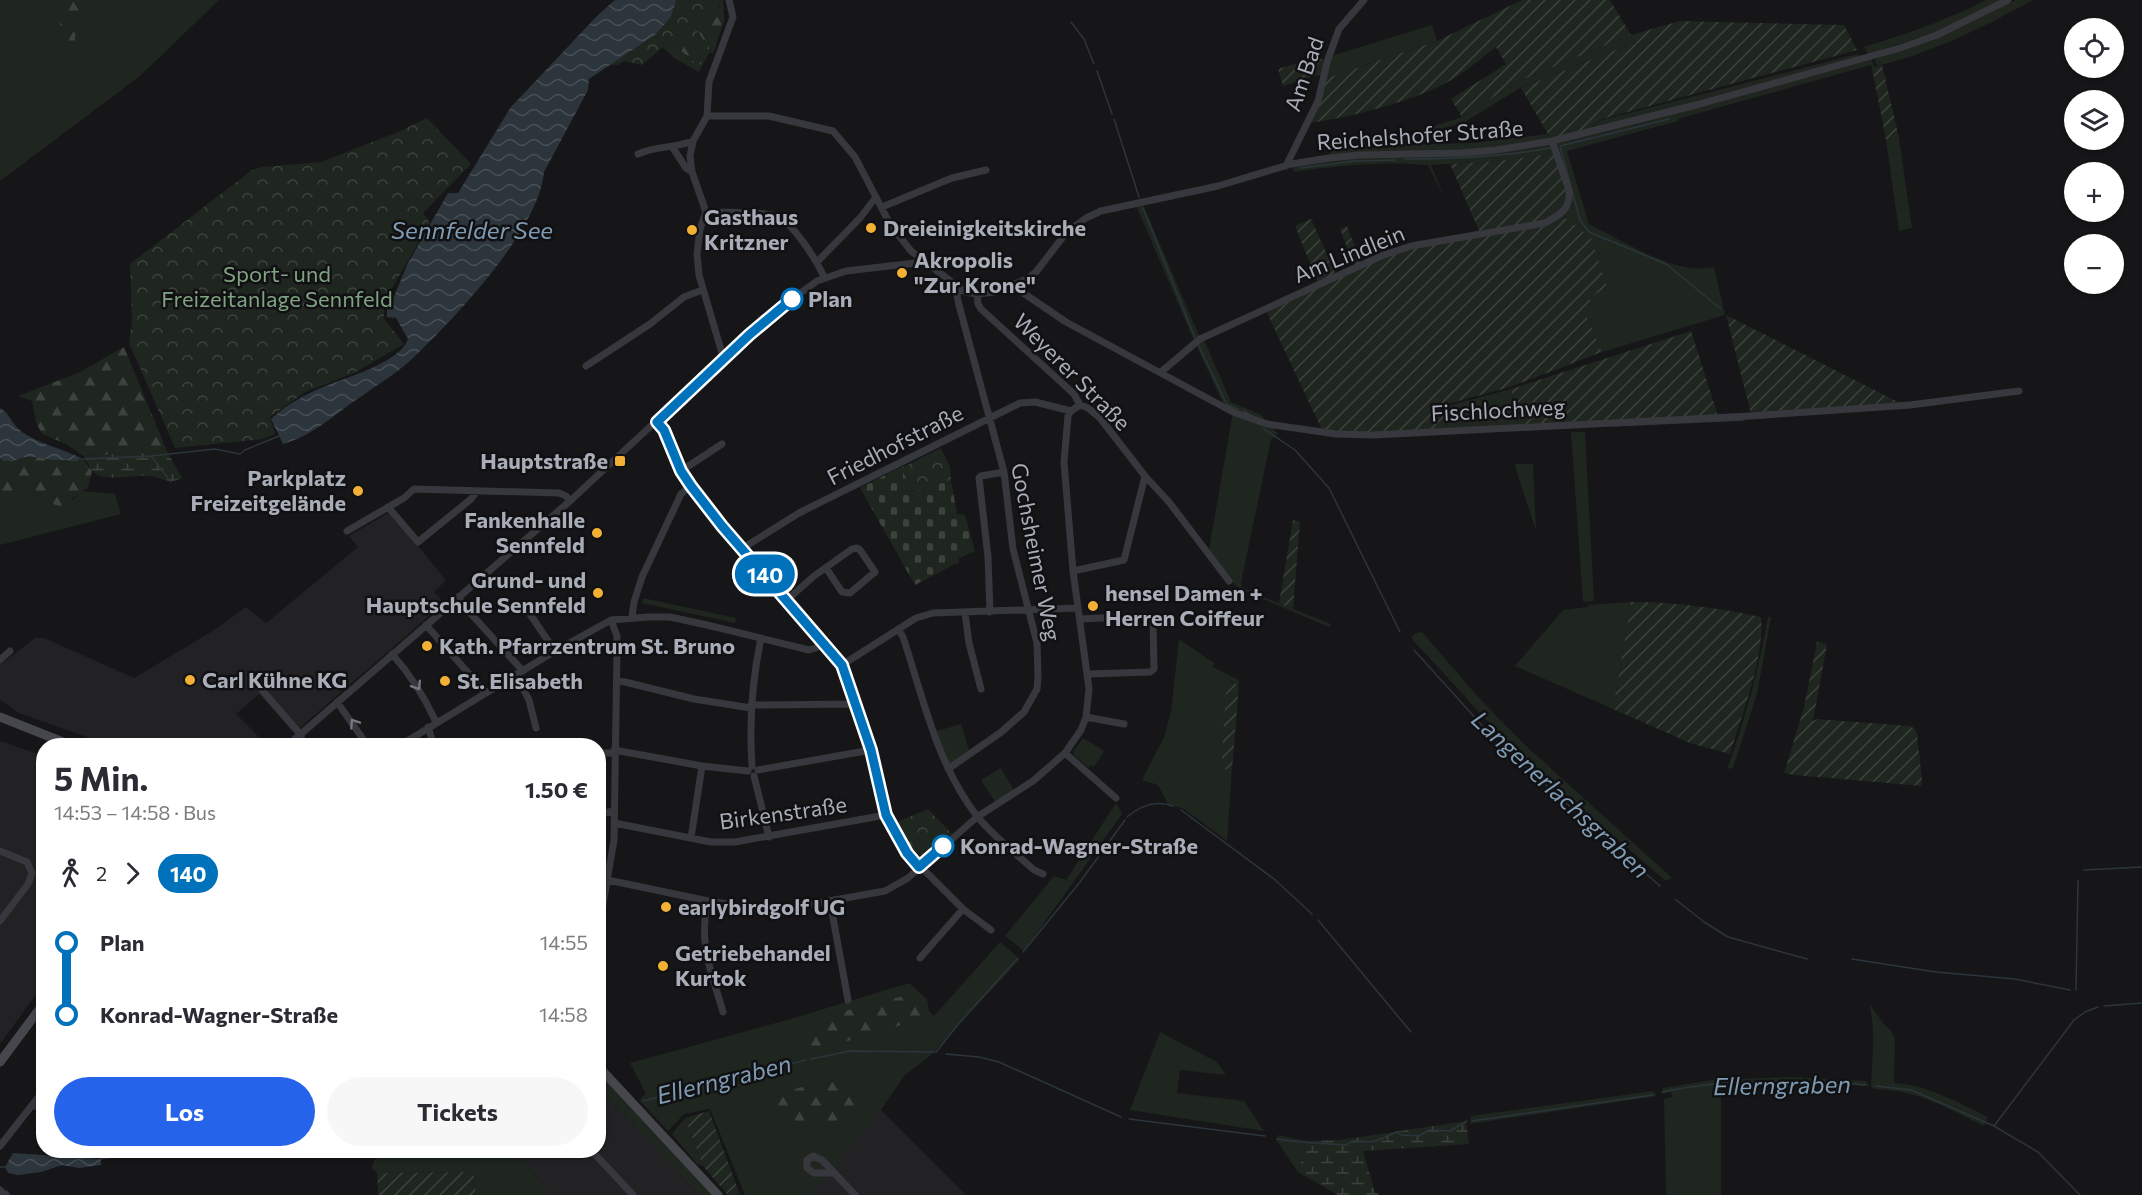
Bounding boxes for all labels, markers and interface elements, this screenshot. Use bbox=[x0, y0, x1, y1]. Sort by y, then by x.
map controls bbox=[2064, 18, 2124, 294]
button: locate bbox=[2064, 18, 2124, 78]
street label: Am Bad bbox=[1278, 33, 1329, 115]
button: layers bbox=[2064, 90, 2124, 150]
street label: Reichelshofer Straße bbox=[1316, 114, 1524, 155]
button: + bbox=[2064, 162, 2124, 222]
place label: Gasthaus Kritzner bbox=[704, 203, 798, 255]
place label: Dreieinigkeitskirche bbox=[883, 214, 1086, 241]
water label: Sennfelder See bbox=[391, 215, 553, 244]
street label: Am Lindlein bbox=[1289, 219, 1408, 288]
marker: Dreieinigkeitskirche bbox=[864, 221, 878, 235]
marker: Gasthaus Kritzner bbox=[685, 223, 699, 237]
button: − bbox=[2064, 234, 2124, 294]
place label: Akropolis "Zur Krone" bbox=[914, 246, 1036, 298]
park label: Sport- und Freizeitanlage Sennfeld bbox=[161, 260, 393, 312]
marker: Akropolis "Zur Krone" bbox=[895, 266, 909, 280]
place label: Plan bbox=[808, 285, 853, 312]
marker: Plan bbox=[781, 288, 803, 310]
street label: Weyerer Straße bbox=[1008, 307, 1137, 436]
street label: Fischlochweg bbox=[1430, 392, 1566, 427]
street label: Friedhofstraße bbox=[822, 399, 967, 490]
place label: Hauptstraße bbox=[480, 447, 608, 474]
marker: Hauptstraße bbox=[613, 454, 627, 468]
street label: Gochsheimer Weg bbox=[1006, 461, 1067, 643]
place label: Parkplatz Freizeitgelände bbox=[191, 464, 346, 516]
marker: Parkplatz Freizeitgelände bbox=[351, 484, 365, 498]
place label: Fankenhalle Sennfeld bbox=[464, 506, 585, 558]
marker: Fankenhalle Sennfeld bbox=[590, 526, 604, 540]
line badge: 140 bbox=[730, 554, 800, 594]
text: 140 bbox=[747, 562, 783, 587]
place label: Grund- und Hauptschule Sennfeld bbox=[366, 566, 586, 618]
place label: hensel Damen + Herren Coiffeur bbox=[1105, 579, 1264, 631]
marker: Grund- und Hauptschule Sennfeld bbox=[591, 586, 605, 600]
marker: hensel Damen + Herren Coiffeur bbox=[1086, 599, 1100, 613]
place label: Kath. Pfarrzentrum St. Bruno bbox=[439, 632, 735, 659]
marker: Kath. Pfarrzentrum St. Bruno bbox=[420, 639, 434, 653]
place label: Carl Kühne KG bbox=[202, 666, 347, 693]
place label: St. Elisabeth bbox=[457, 667, 583, 694]
marker: Carl Kühne KG bbox=[183, 673, 197, 687]
marker: St. Elisabeth bbox=[438, 674, 452, 688]
one-way arrow bbox=[410, 680, 422, 690]
water label: Langenerlachsgraben bbox=[1466, 704, 1656, 884]
one-way arrow bbox=[350, 719, 361, 730]
text: 5 Min. bbox=[54, 757, 148, 798]
text: 1.50 € bbox=[525, 776, 588, 803]
street label: Birkenstraße bbox=[718, 790, 848, 835]
text: 14:53 – 14:58 · Bus bbox=[54, 800, 216, 824]
place label: Konrad-Wagner-Straße bbox=[960, 832, 1198, 859]
marker: Konrad-Wagner-Straße bbox=[932, 835, 954, 857]
icon: walk bbox=[54, 857, 87, 890]
icon: forward bbox=[116, 857, 149, 890]
text: 2 bbox=[96, 861, 107, 885]
text: 140 bbox=[170, 861, 206, 886]
place label: earlybirdgolf UG bbox=[678, 893, 845, 920]
marker: earlybirdgolf UG bbox=[659, 900, 673, 914]
text: Plan bbox=[100, 929, 145, 956]
text: 14:55 bbox=[540, 930, 588, 954]
place label: Getriebehandel Kurtok bbox=[675, 939, 831, 991]
marker: Getriebehandel Kurtok bbox=[656, 959, 670, 973]
text: Konrad-Wagner-Straße bbox=[100, 1001, 338, 1028]
text: 14:58 bbox=[539, 1002, 588, 1026]
water label: Ellerngraben bbox=[653, 1048, 794, 1109]
water label: Ellerngraben bbox=[1713, 1069, 1851, 1100]
button: Los bbox=[54, 1077, 315, 1146]
button: Tickets bbox=[327, 1077, 588, 1146]

